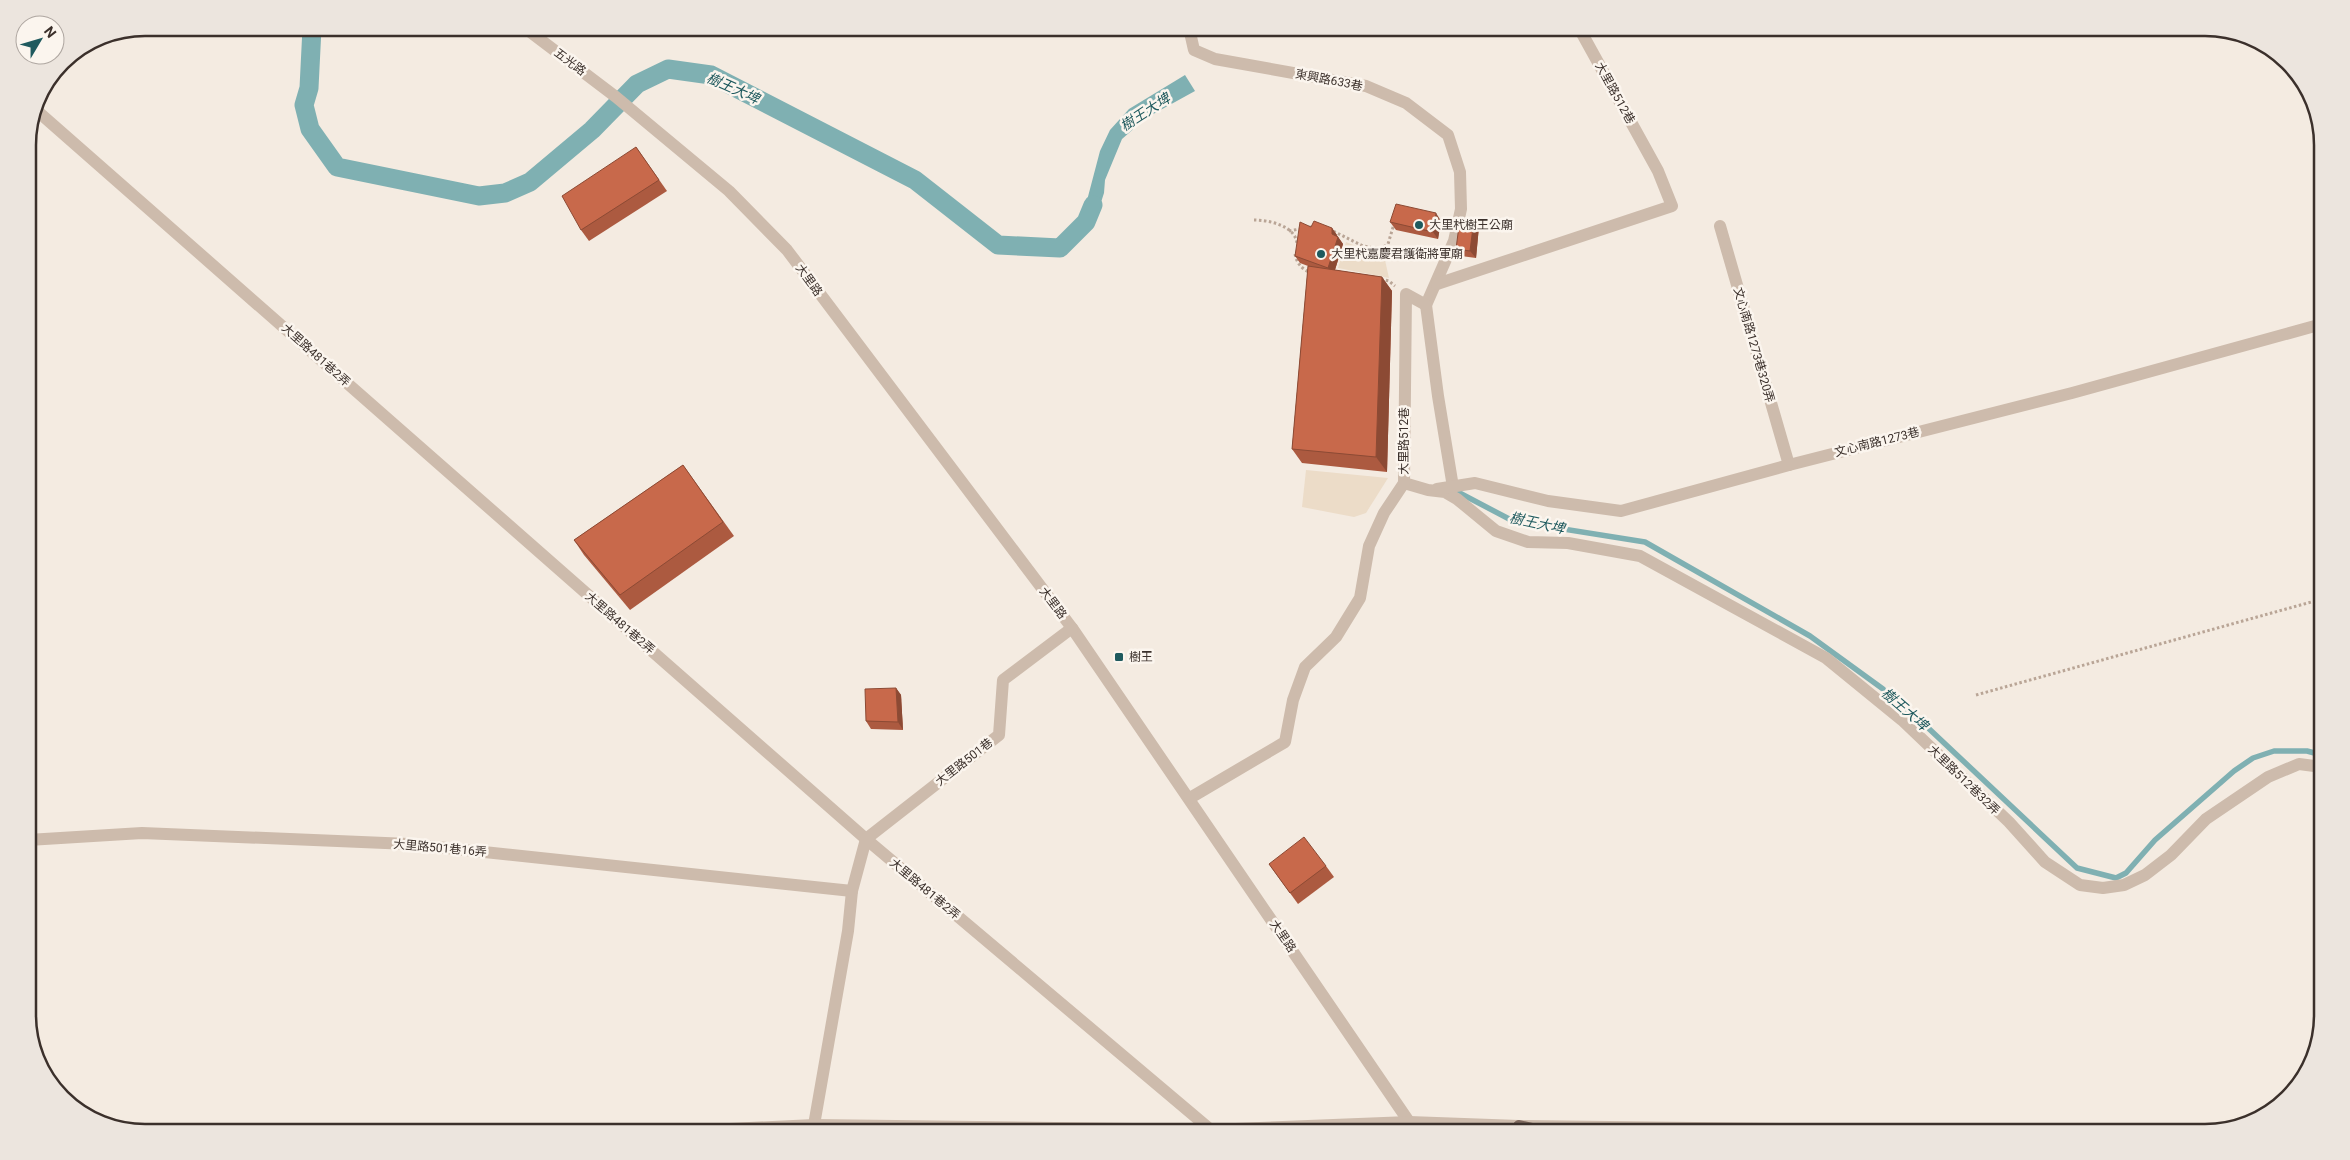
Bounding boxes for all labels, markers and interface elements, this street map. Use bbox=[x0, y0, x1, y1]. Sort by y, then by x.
north arrow bbox=[15, 15, 65, 65]
text: N bbox=[41, 23, 60, 41]
street label: 五光路 bbox=[551, 46, 589, 78]
street label: 大里路512巷 bbox=[1592, 60, 1638, 126]
street label: 東興路633巷 bbox=[1294, 67, 1364, 93]
water label: 樹王大埤 bbox=[704, 69, 764, 108]
water label: 樹王大埤 bbox=[1117, 89, 1175, 134]
place label: 大里杙樹王公廟 bbox=[1429, 218, 1513, 232]
marker: 大里杙樹王公廟 bbox=[1413, 219, 1425, 231]
place label: 大里杙嘉慶君護衛將軍廟 bbox=[1331, 247, 1463, 261]
marker: 大里杙嘉慶君護衛將軍廟 bbox=[1315, 248, 1327, 260]
street label: 大里路 bbox=[793, 261, 825, 299]
street label: 文心南路1273巷320弄 bbox=[1731, 286, 1777, 404]
street label: 大里路481巷2弄 bbox=[279, 321, 353, 389]
street label: 大里路512巷 bbox=[1397, 407, 1411, 475]
street label: 文心南路1273巷 bbox=[1833, 425, 1921, 459]
water label: 樹王大埤 bbox=[1508, 509, 1568, 537]
street label: 大里路 bbox=[1037, 584, 1069, 622]
street label: 大里路481巷2弄 bbox=[583, 589, 657, 657]
place label: 樹王 bbox=[1129, 650, 1153, 664]
marker: 樹王 bbox=[1113, 651, 1125, 663]
water label: 樹王大埤 bbox=[1879, 685, 1933, 735]
street label: 大里路501巷 bbox=[933, 735, 995, 789]
street label: 大里路512巷32弄 bbox=[1925, 742, 2003, 818]
street label: 大里路501巷16弄 bbox=[393, 837, 487, 859]
street label: 大里路481巷2弄 bbox=[887, 856, 963, 922]
street label: 大里路 bbox=[1267, 917, 1299, 955]

